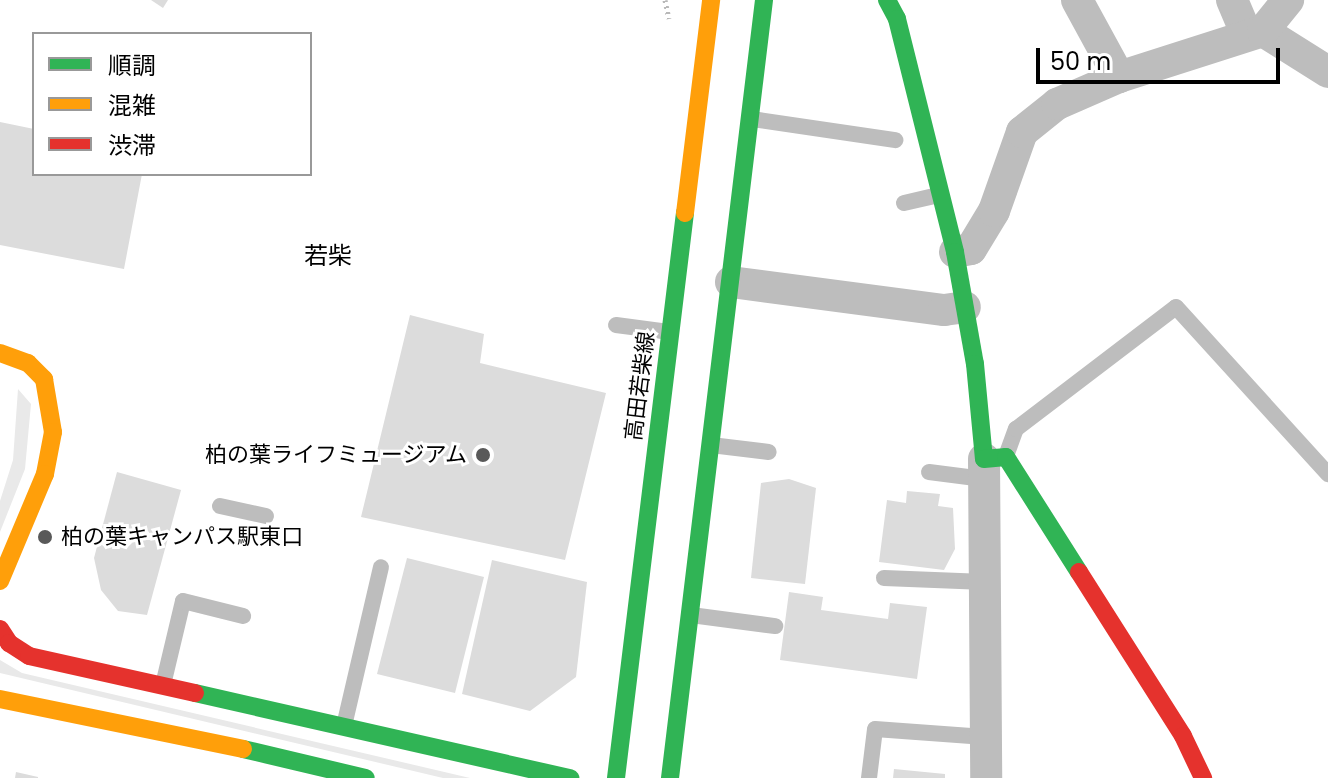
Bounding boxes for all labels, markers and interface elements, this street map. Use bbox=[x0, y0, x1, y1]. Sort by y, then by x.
legend bbox=[32, 32, 312, 176]
scale bar bbox=[1040, 32, 1284, 82]
text: 50 m bbox=[1050, 45, 1111, 78]
text: 順調 bbox=[108, 49, 156, 82]
text: 混雑 bbox=[108, 89, 156, 122]
text: 渋滞 bbox=[108, 129, 156, 162]
district label: 若柴 bbox=[304, 242, 352, 270]
street label: 高田若柴線 bbox=[620, 330, 660, 442]
place label: 柏の葉ライフミュージアム bbox=[203, 442, 467, 468]
marker: 柏の葉ライフミュージアム bbox=[474, 446, 492, 464]
place label: 柏の葉キャンパス駅東口 bbox=[61, 524, 303, 550]
marker: 柏の葉キャンパス駅東口 bbox=[36, 528, 54, 546]

